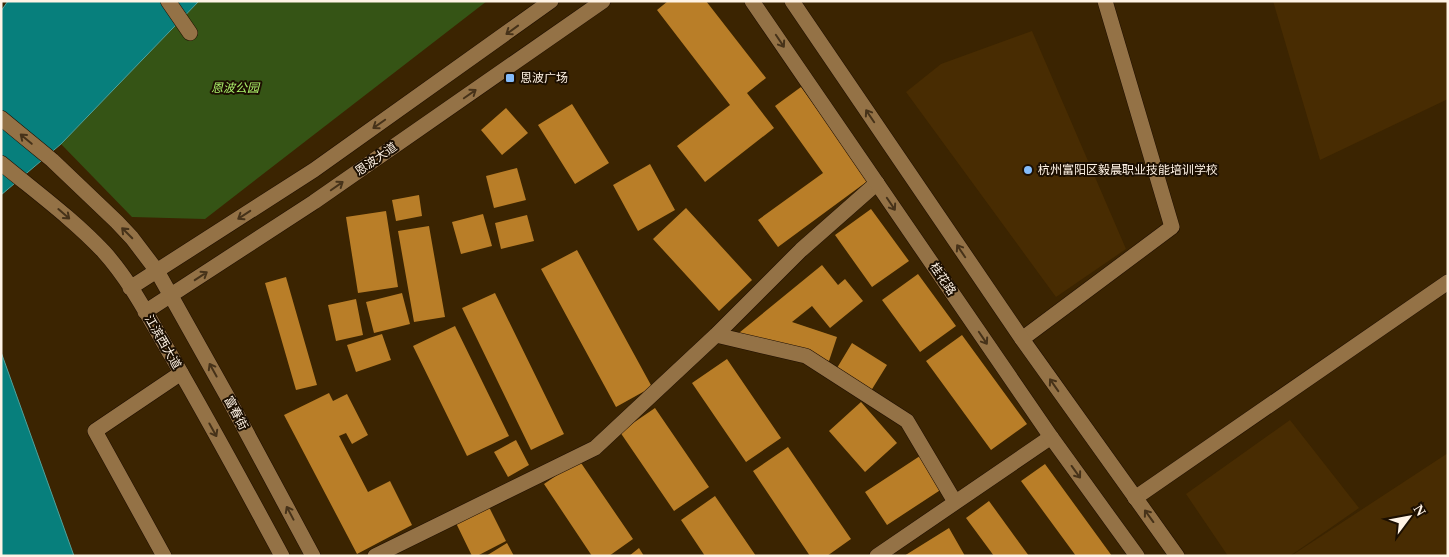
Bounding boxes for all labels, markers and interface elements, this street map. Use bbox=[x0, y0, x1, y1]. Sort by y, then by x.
one-way arrow bbox=[505, 25, 519, 35]
one-way arrow bbox=[775, 34, 785, 48]
place label: 恩波广场 bbox=[520, 71, 568, 85]
marker: 恩波广场 bbox=[504, 72, 516, 84]
park label: 恩波公园 bbox=[211, 81, 261, 95]
one-way arrow bbox=[463, 89, 477, 99]
one-way arrow bbox=[865, 110, 875, 124]
one-way arrow bbox=[372, 119, 386, 129]
one-way arrow bbox=[20, 133, 33, 145]
street label: 恩波大道 bbox=[352, 139, 400, 179]
place label: 杭州富阳区毅晨职业技能培训学校 bbox=[1038, 163, 1218, 177]
marker: 杭州富阳区毅晨职业技能培训学校 bbox=[1022, 164, 1034, 176]
one-way arrow bbox=[330, 181, 344, 191]
one-way arrow bbox=[886, 197, 896, 211]
one-way arrow bbox=[58, 208, 71, 220]
one-way arrow bbox=[238, 210, 252, 220]
one-way arrow bbox=[121, 226, 133, 239]
one-way arrow bbox=[956, 244, 966, 258]
street label: 桂花路 bbox=[927, 260, 959, 298]
one-way arrow bbox=[194, 271, 208, 281]
street label: 江滨西大道 bbox=[142, 313, 184, 371]
one-way arrow bbox=[978, 331, 988, 345]
one-way arrow bbox=[207, 363, 217, 377]
one-way arrow bbox=[1049, 378, 1059, 392]
street label: 富春街 bbox=[221, 394, 251, 432]
one-way arrow bbox=[208, 422, 218, 437]
one-way arrow bbox=[1071, 465, 1081, 479]
north arrow bbox=[1384, 492, 1434, 542]
text: N bbox=[1411, 502, 1429, 519]
one-way arrow bbox=[285, 505, 295, 520]
one-way arrow bbox=[1143, 510, 1154, 523]

